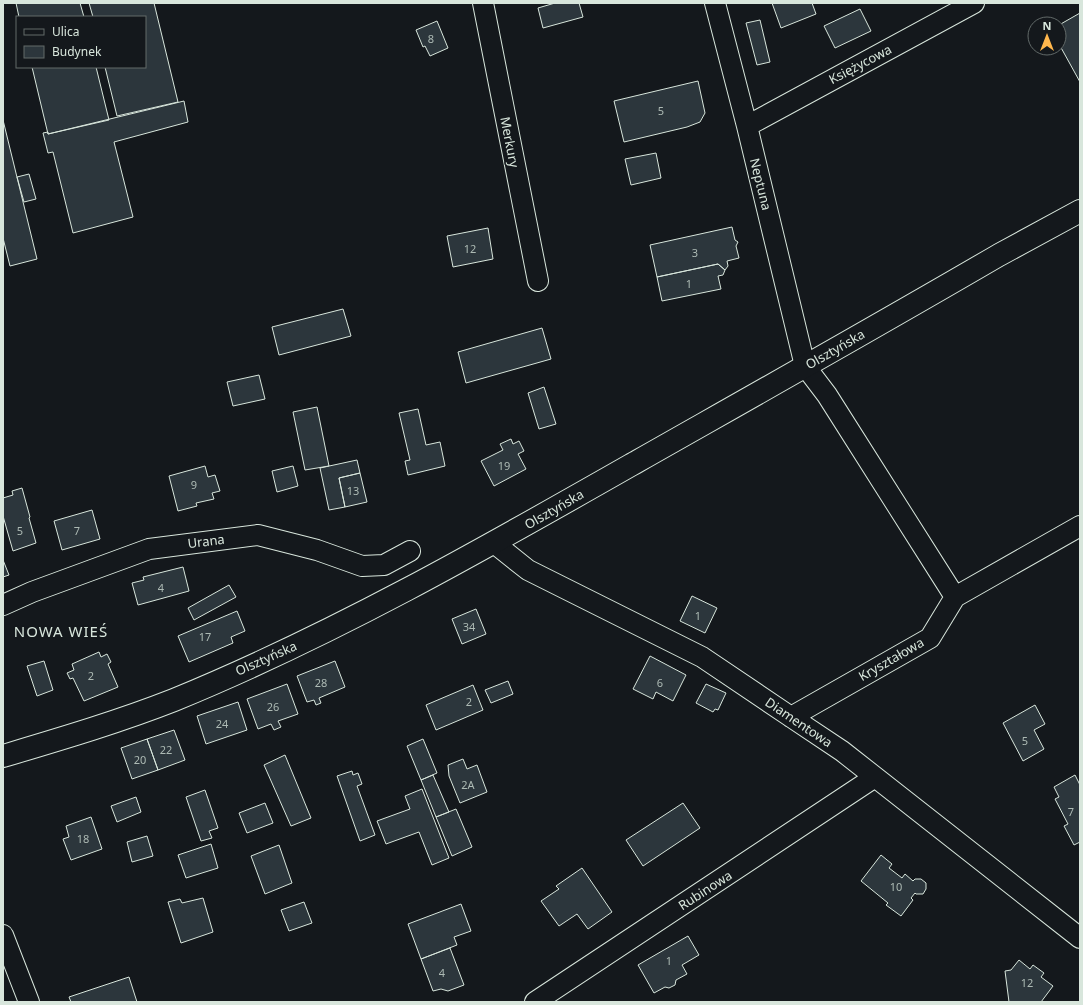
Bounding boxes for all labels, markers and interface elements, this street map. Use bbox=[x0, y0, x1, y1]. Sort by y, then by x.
legend bbox=[16, 16, 146, 68]
north arrow bbox=[1027, 16, 1067, 56]
text: N bbox=[1043, 18, 1051, 33]
text: Ulica bbox=[52, 23, 79, 40]
house number: 8 bbox=[428, 31, 434, 46]
street label: Księżycowa bbox=[825, 40, 895, 88]
text: Budynek bbox=[52, 43, 102, 60]
house number: 5 bbox=[658, 103, 664, 118]
street label: Merkury bbox=[496, 115, 524, 169]
street label: Neptuna bbox=[746, 156, 776, 212]
house number: 12 bbox=[464, 241, 476, 256]
house number: 3 bbox=[692, 245, 698, 260]
house number: 1 bbox=[686, 276, 692, 291]
street label: Olsztyńska bbox=[802, 325, 868, 373]
house number: 19 bbox=[498, 458, 510, 473]
house number: 9 bbox=[191, 477, 197, 492]
house number: 13 bbox=[347, 483, 359, 498]
street label: Olsztyńska bbox=[521, 485, 587, 533]
house number: 5 bbox=[17, 523, 23, 538]
house number: 7 bbox=[74, 523, 80, 538]
street label: Urana bbox=[186, 530, 226, 552]
house number: 4 bbox=[158, 580, 165, 595]
house number: 1 bbox=[695, 608, 701, 623]
house number: 34 bbox=[463, 619, 476, 634]
district label: NOWA WIEŚ bbox=[14, 621, 108, 641]
house number: 17 bbox=[199, 629, 211, 644]
street label: Kryształowa bbox=[855, 633, 927, 685]
street label: Olsztyńska bbox=[232, 636, 300, 680]
house number: 2 bbox=[88, 668, 94, 683]
house number: 28 bbox=[315, 675, 327, 690]
house number: 6 bbox=[657, 675, 663, 690]
street label: Diamentowa bbox=[762, 693, 836, 751]
house number: 2 bbox=[466, 694, 472, 709]
house number: 26 bbox=[267, 699, 279, 714]
house number: 24 bbox=[216, 716, 229, 731]
house number: 5 bbox=[1022, 733, 1028, 748]
house number: 22 bbox=[160, 742, 172, 757]
house number: 20 bbox=[134, 752, 146, 767]
house number: 2A bbox=[461, 777, 476, 792]
house number: 7 bbox=[1068, 804, 1074, 819]
house number: 18 bbox=[77, 831, 89, 846]
street label: Rubinowa bbox=[675, 866, 735, 914]
house number: 10 bbox=[890, 879, 902, 894]
house number: 1 bbox=[666, 953, 672, 968]
house number: 4 bbox=[439, 965, 446, 980]
house number: 12 bbox=[1021, 975, 1033, 990]

